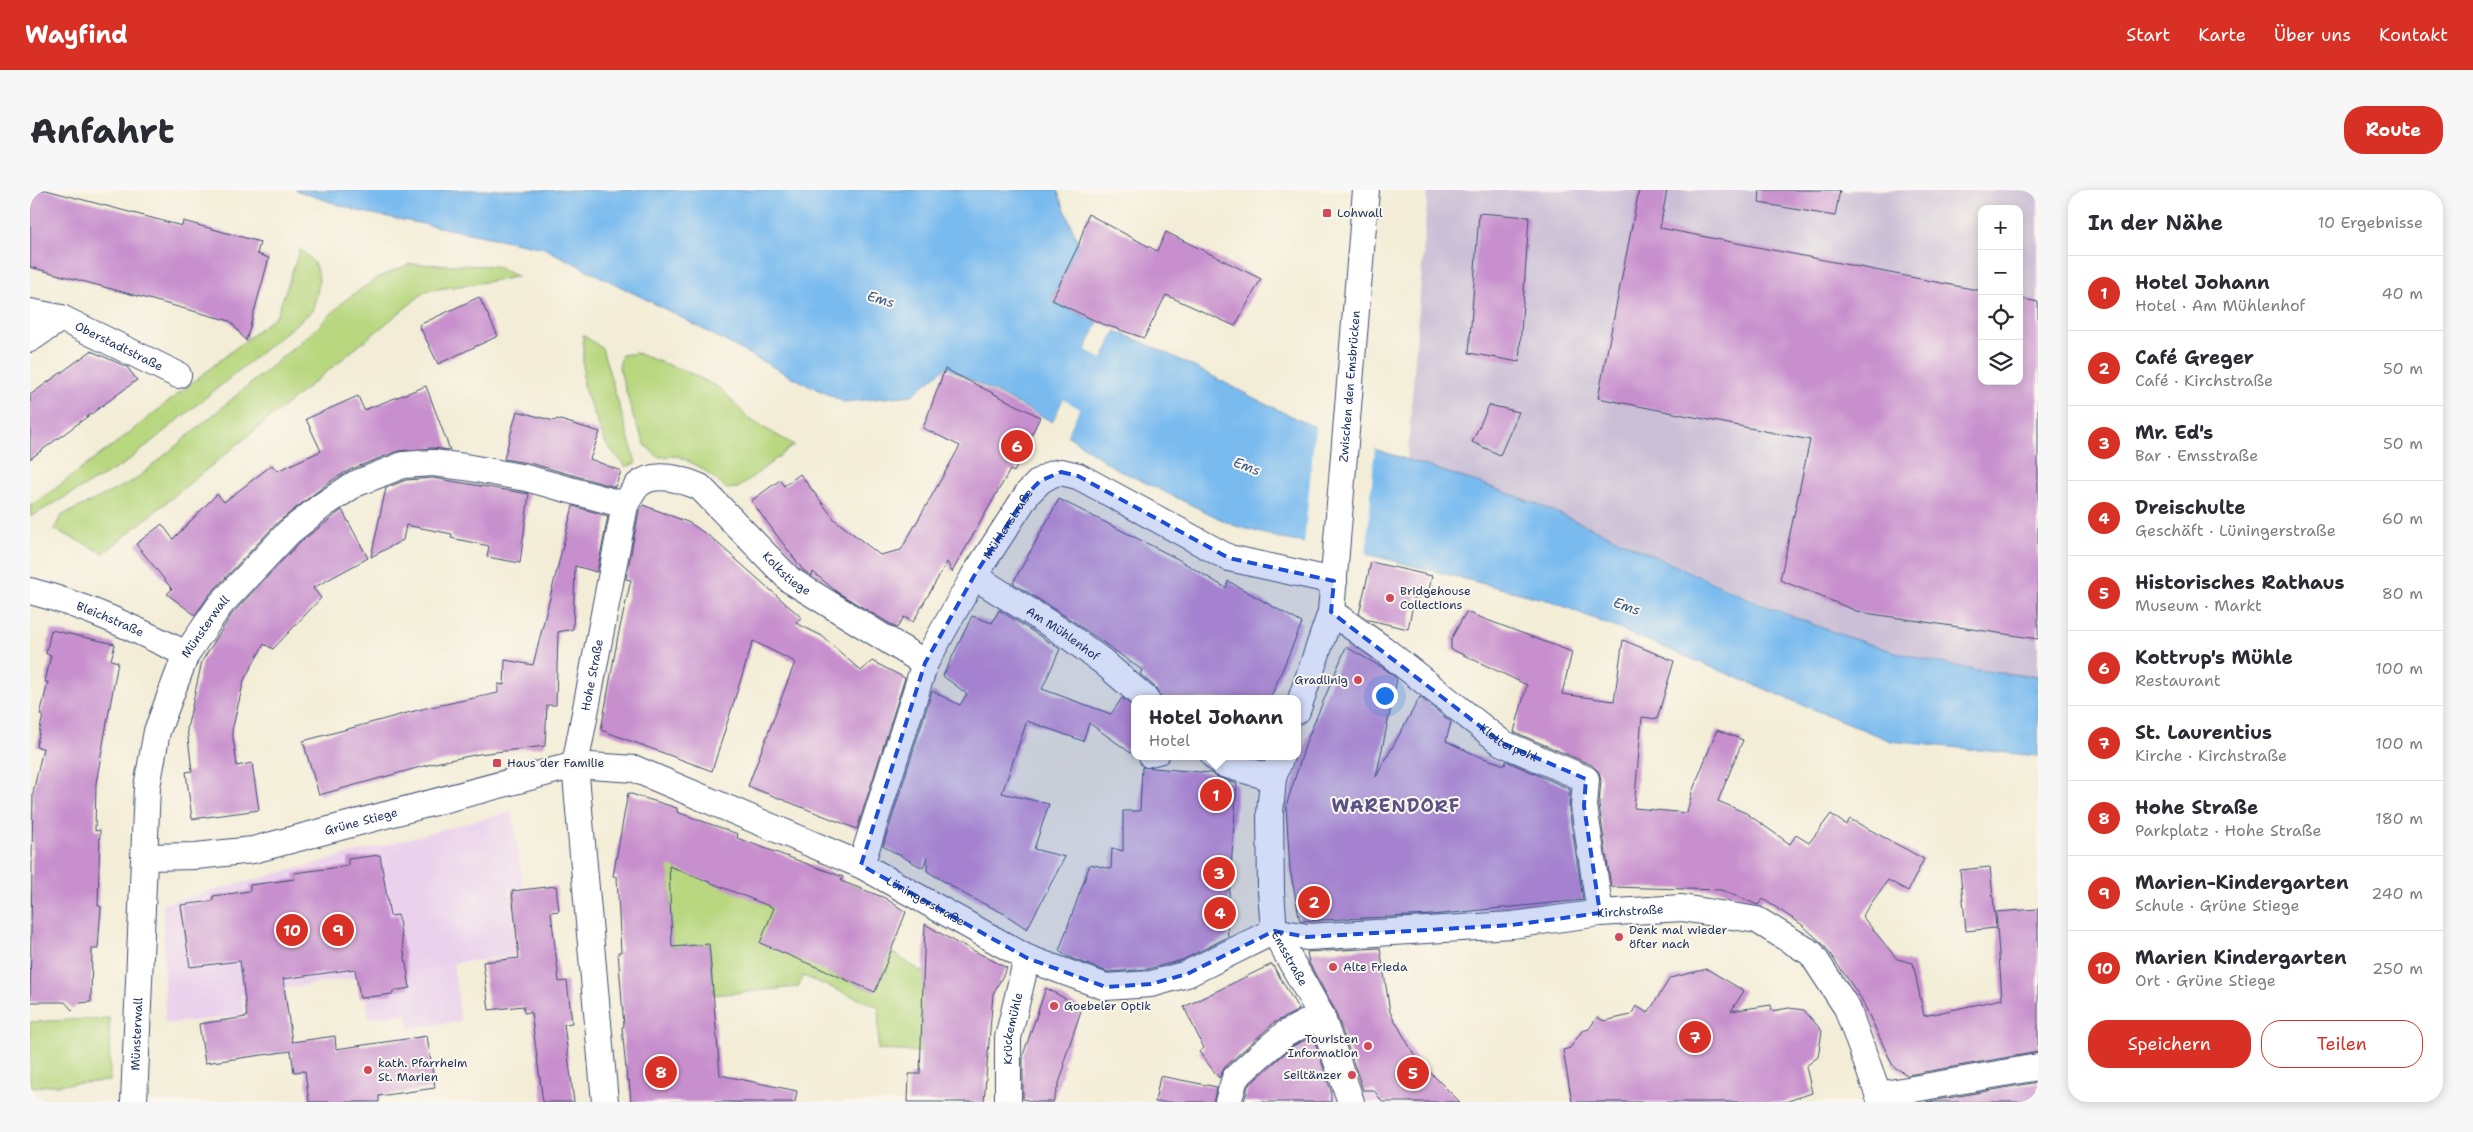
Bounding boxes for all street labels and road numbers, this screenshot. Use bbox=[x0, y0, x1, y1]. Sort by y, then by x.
street label: Zwischen den Emsbrücken bbox=[1335, 310, 1364, 463]
street label: Oberstadtstraße bbox=[72, 318, 166, 375]
street label: Mühlenstraße bbox=[979, 485, 1036, 562]
street label: Kolkstiege bbox=[759, 548, 814, 599]
street label: Münsterwall bbox=[178, 592, 233, 661]
street label: Bleichstraße bbox=[74, 598, 147, 641]
street label: Am Mühlenhof bbox=[1023, 603, 1103, 665]
street label: Hohe Straße bbox=[578, 638, 607, 712]
street label: Kletterpohl bbox=[1476, 720, 1540, 765]
street label: Grüne Stiege bbox=[323, 804, 400, 839]
street label: Lüningerstraße bbox=[883, 873, 968, 930]
street label: Kirchstraße bbox=[1596, 901, 1664, 921]
street label: Emsstraße bbox=[1267, 928, 1311, 989]
street label: Krückemühle bbox=[1000, 991, 1027, 1065]
street label: Münsterwall bbox=[127, 997, 146, 1071]

